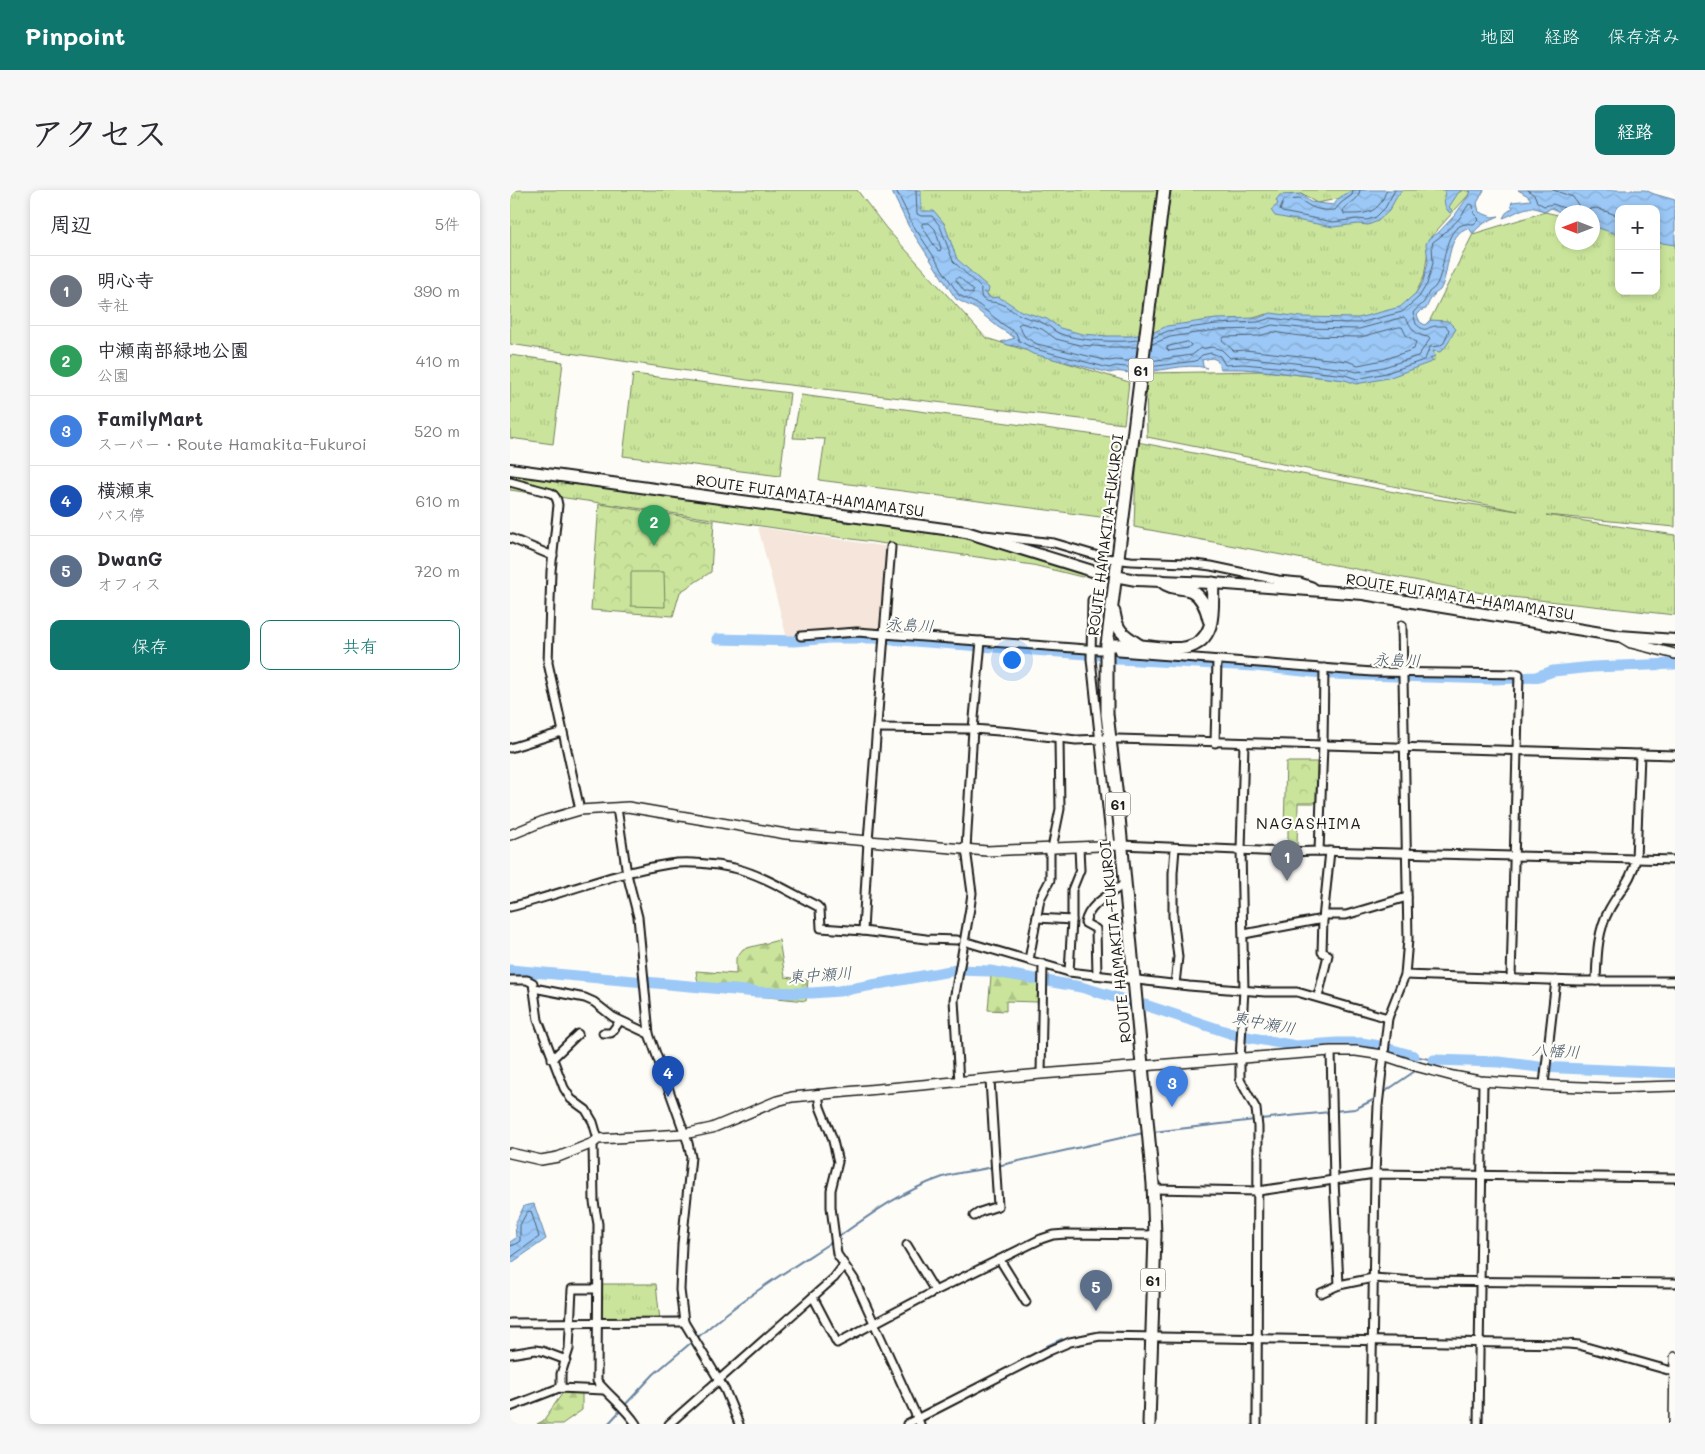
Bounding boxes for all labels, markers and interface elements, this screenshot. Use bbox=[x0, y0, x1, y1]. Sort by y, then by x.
text: Pinpoint bbox=[25, 20, 126, 51]
text: 地図 bbox=[1480, 24, 1516, 48]
text: 経路 bbox=[1544, 24, 1580, 48]
text: 保存済み bbox=[1608, 24, 1680, 48]
button: 経路 bbox=[1595, 105, 1675, 155]
text: アクセス bbox=[30, 109, 168, 155]
north arrow bbox=[1555, 205, 1600, 250]
map controls bbox=[1615, 205, 1660, 295]
button: + bbox=[1615, 205, 1660, 250]
text: 周辺 bbox=[50, 210, 92, 237]
text: 5件 bbox=[435, 213, 460, 234]
button: − bbox=[1615, 250, 1660, 295]
text: 明心寺 bbox=[97, 267, 154, 292]
text: 1 bbox=[62, 280, 70, 301]
text: 390 m bbox=[413, 280, 460, 301]
text: 寺社 bbox=[97, 294, 129, 315]
text: 中瀬南部緑地公園 bbox=[97, 337, 249, 362]
text: 2 bbox=[62, 350, 70, 371]
text: 410 m bbox=[416, 350, 460, 371]
road number: 61 bbox=[1128, 358, 1154, 382]
text: 公園 bbox=[97, 364, 129, 385]
text: FamilyMart bbox=[97, 406, 203, 431]
text: 3 bbox=[61, 420, 71, 441]
text: 520 m bbox=[414, 420, 460, 441]
text: スーパー · Route Hamakita-Fukuroi bbox=[97, 433, 367, 454]
street label: ROUTE HAMAKITA-FUKUROI bbox=[1083, 433, 1127, 637]
street label: ROUTE FUTAMATA-HAMAMATSU bbox=[695, 469, 925, 521]
text: 横瀬東 bbox=[97, 477, 154, 502]
text: 4 bbox=[61, 490, 71, 511]
text: 610 m bbox=[415, 490, 460, 511]
text: バス停 bbox=[97, 504, 145, 525]
pin: 2 bbox=[638, 505, 670, 546]
text: DwanG bbox=[97, 546, 162, 571]
text: 5 bbox=[61, 560, 71, 581]
text: 720 m bbox=[414, 560, 460, 581]
street label: ROUTE FUTAMATA-HAMAMATSU bbox=[1345, 568, 1575, 624]
text: オフィス bbox=[97, 573, 161, 594]
water label: 永島川 bbox=[885, 612, 935, 636]
button: 保存 bbox=[50, 620, 250, 670]
button: 共有 bbox=[260, 620, 460, 670]
your location bbox=[999, 647, 1025, 673]
water label: 永島川 bbox=[1373, 648, 1421, 670]
road number: 61 bbox=[1106, 792, 1130, 816]
district label: NAGASHIMA bbox=[1256, 812, 1362, 833]
street label: ROUTE HAMAKITA-FUKUROI bbox=[1094, 840, 1136, 1044]
pin: 1 bbox=[1271, 840, 1303, 881]
water label: 東中瀬川 bbox=[787, 961, 853, 987]
water label: 東中瀬川 bbox=[1231, 1006, 1297, 1038]
water label: 八幡川 bbox=[1531, 1038, 1581, 1062]
pin: 4 bbox=[652, 1056, 684, 1097]
pin: 3 bbox=[1156, 1066, 1188, 1107]
road number: 61 bbox=[1140, 1268, 1166, 1292]
pin: 5 bbox=[1080, 1270, 1112, 1311]

